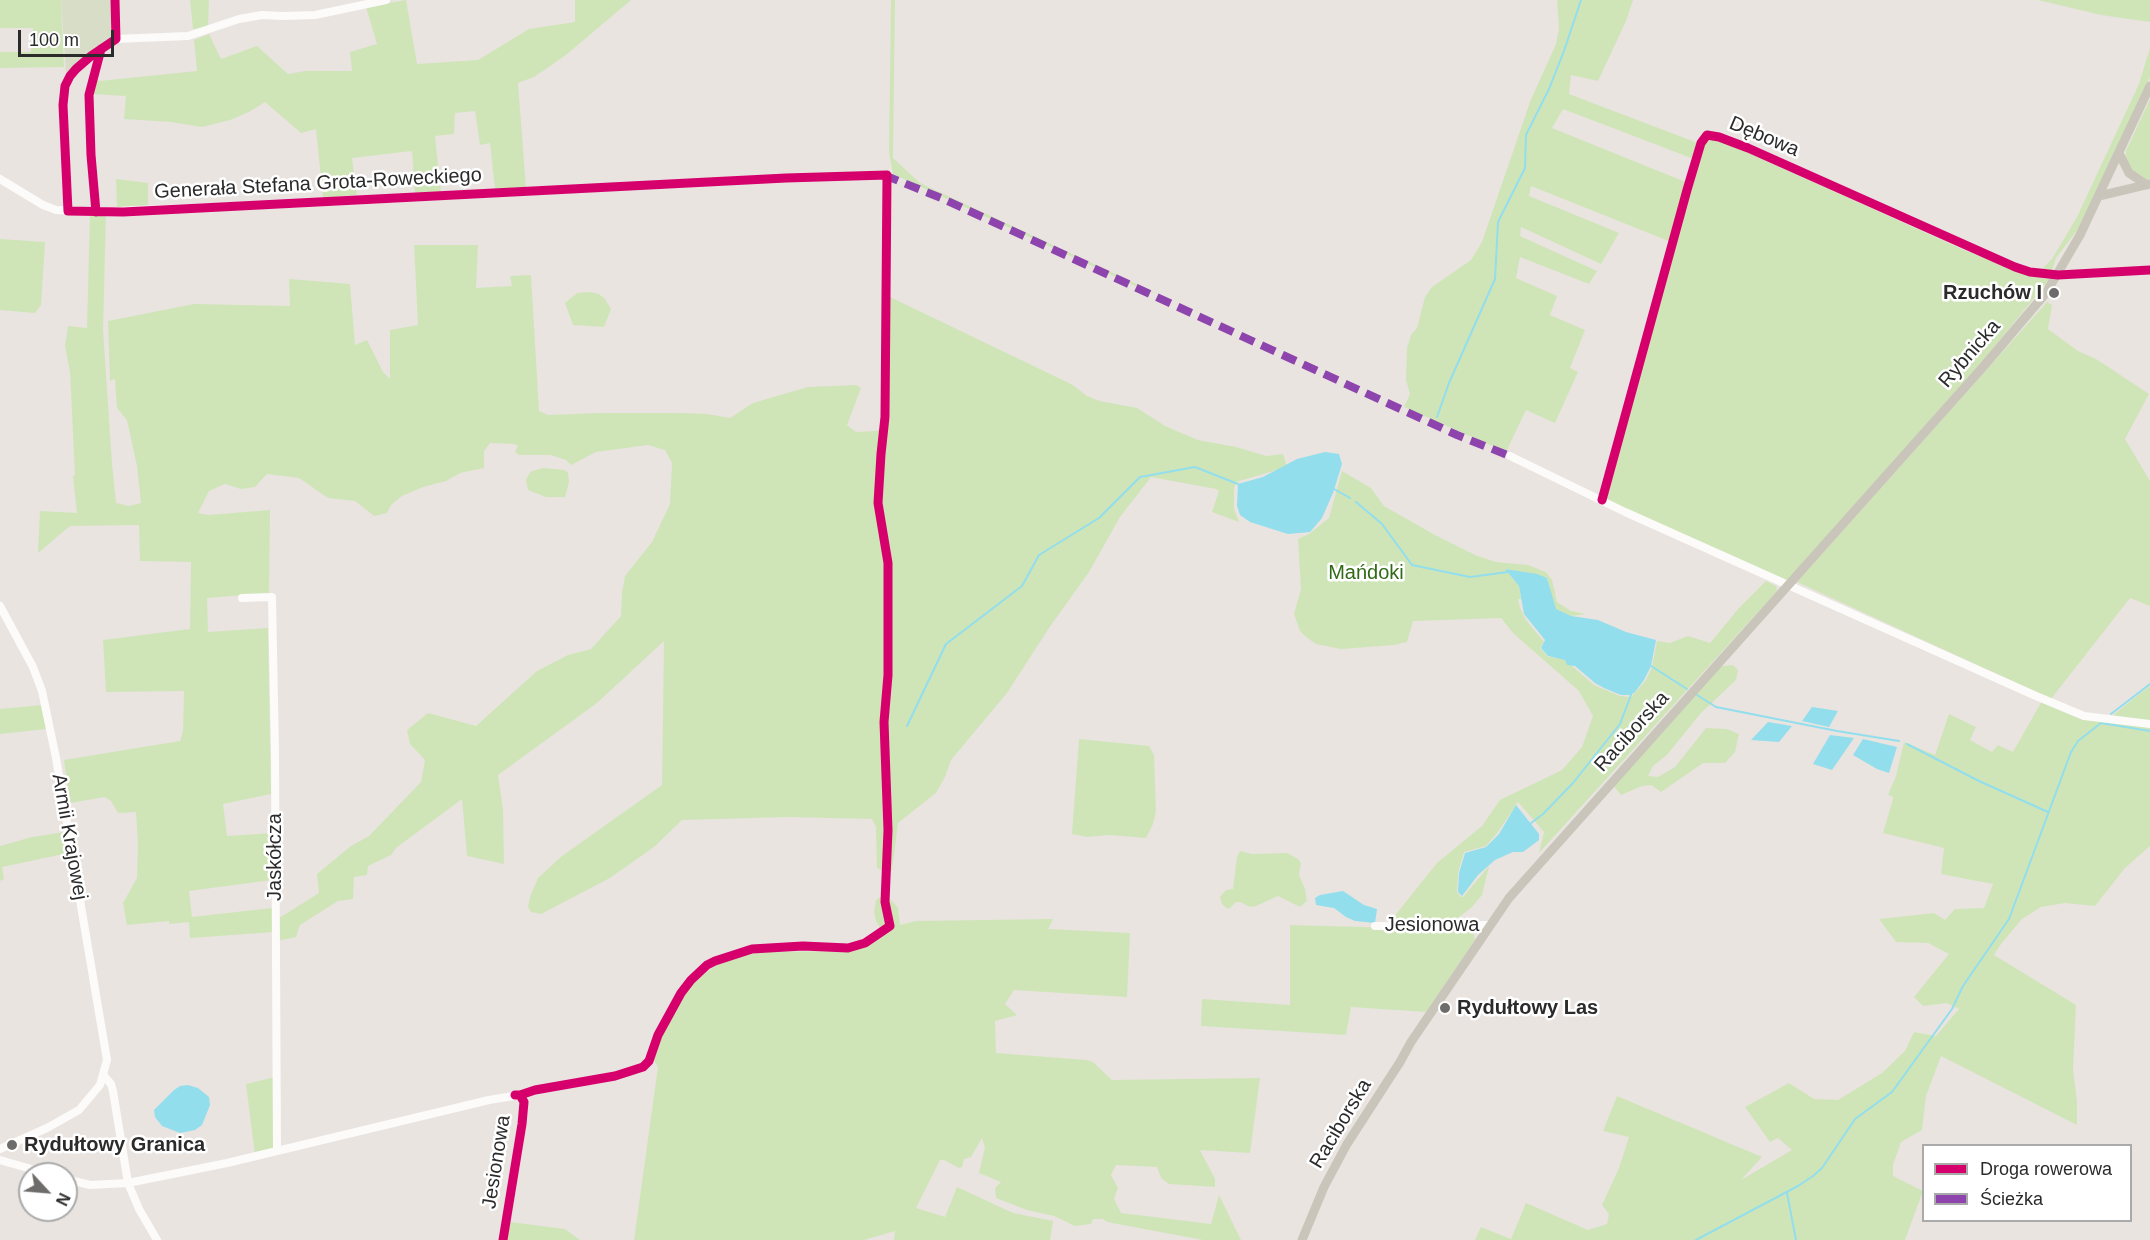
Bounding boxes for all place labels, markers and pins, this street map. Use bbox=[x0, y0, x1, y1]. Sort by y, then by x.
place label: Rzuchów I bbox=[1943, 281, 2042, 305]
marker: Rzuchów I bbox=[2047, 286, 2061, 300]
place label: Rydułtowy Las bbox=[1457, 996, 1598, 1020]
marker: Rydułtowy Las bbox=[1438, 1001, 1452, 1015]
place label: Rydułtowy Granica bbox=[24, 1133, 205, 1157]
marker: Rydułtowy Granica bbox=[5, 1138, 19, 1152]

